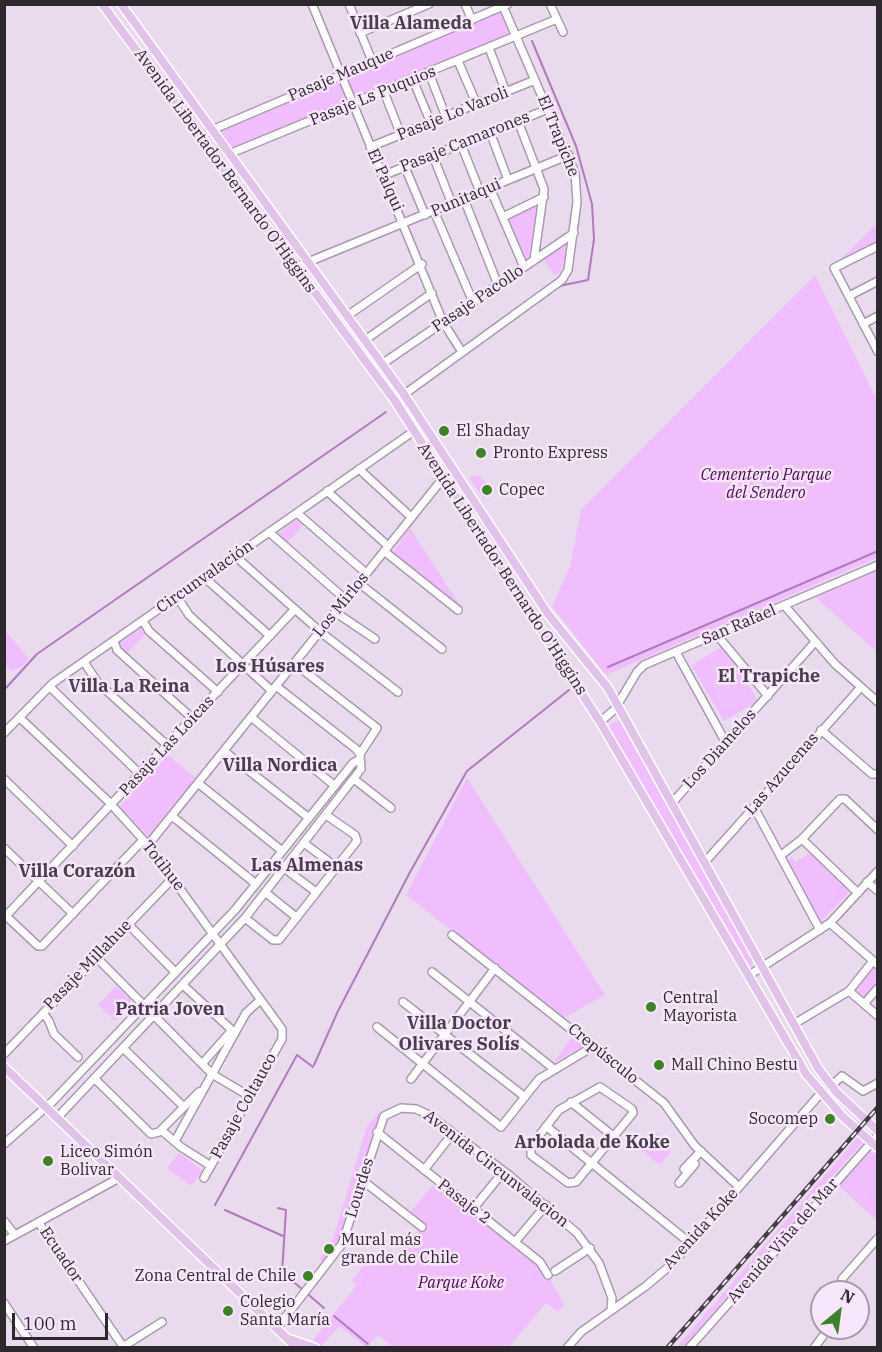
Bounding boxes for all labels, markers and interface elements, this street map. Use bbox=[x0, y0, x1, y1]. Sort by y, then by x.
district label: Villa Alameda bbox=[350, 13, 472, 35]
street label: Pasaje Mauque bbox=[285, 44, 397, 106]
street label: Avenida Libertador Bernardo O'Higgins bbox=[130, 45, 320, 297]
street label: Pasaje Ls Puquios bbox=[307, 62, 439, 130]
street label: Pasaje Lo Varoli bbox=[394, 83, 512, 145]
street label: El Trapiche bbox=[533, 92, 583, 180]
street label: Pasaje Camarones bbox=[398, 107, 532, 177]
street label: El Palqui bbox=[363, 146, 407, 214]
street label: Punitaqui bbox=[428, 175, 504, 221]
street label: Pasaje Pacollo bbox=[429, 261, 527, 337]
place label: El Shaday bbox=[456, 421, 530, 441]
marker: El Shaday bbox=[437, 424, 451, 438]
street label: Avenida Libertador Bernardo O'Higgins bbox=[413, 439, 591, 699]
place label: Pronto Express bbox=[493, 443, 608, 463]
marker: Pronto Express bbox=[474, 446, 488, 460]
park label: Cementerio Parque del Sendero bbox=[701, 465, 831, 503]
place label: Copec bbox=[499, 480, 545, 500]
marker: Copec bbox=[480, 483, 494, 497]
street label: Circunvalación bbox=[153, 536, 257, 618]
street label: Los Mirlos bbox=[309, 569, 373, 641]
street label: San Rafael bbox=[699, 601, 779, 649]
district label: Los Húsares bbox=[216, 656, 324, 678]
district label: El Trapiche bbox=[718, 666, 820, 688]
district label: Villa La Reina bbox=[68, 676, 190, 698]
street label: Pasaje Las Loicas bbox=[116, 692, 218, 800]
street label: Los Diamelos bbox=[679, 705, 761, 793]
street label: Las Azucenas bbox=[741, 729, 823, 819]
district label: Villa Nordica bbox=[223, 755, 337, 777]
street label: Totihue bbox=[138, 837, 188, 895]
district label: Las Almenas bbox=[251, 855, 363, 877]
district label: Villa Corazón bbox=[18, 861, 136, 883]
street label: Pasaje Millahue bbox=[40, 916, 136, 1014]
place label: Central Mayorista bbox=[663, 988, 737, 1026]
district label: Patria Joven bbox=[115, 999, 225, 1021]
marker: Central Mayorista bbox=[644, 1000, 658, 1014]
district label: Villa Doctor Olivares Solís bbox=[399, 1013, 519, 1056]
street label: Crepúsculo bbox=[564, 1020, 642, 1088]
street label: Pasaje Coltauco bbox=[207, 1050, 281, 1162]
place label: Mall Chino Bestu bbox=[671, 1055, 798, 1075]
marker: Mall Chino Bestu bbox=[652, 1058, 666, 1072]
street label: Avenida Circunvalacion bbox=[420, 1106, 572, 1232]
place label: Socomep bbox=[749, 1109, 818, 1129]
marker: Socomep bbox=[823, 1112, 837, 1126]
district label: Arbolada de Koke bbox=[514, 1132, 670, 1154]
place label: Liceo Simón Bolivar bbox=[60, 1142, 153, 1180]
marker: Liceo Simón Bolivar bbox=[41, 1154, 55, 1168]
street label: Lourdes bbox=[342, 1156, 378, 1220]
street label: Avenida Viña del Mar bbox=[723, 1174, 843, 1308]
street label: Pasaje 2 bbox=[434, 1175, 494, 1229]
street label: Avenida Koke bbox=[660, 1184, 742, 1274]
street label: Ecuador bbox=[35, 1224, 87, 1286]
place label: Mural más grande de Chile bbox=[341, 1230, 459, 1268]
marker: Mural más grande de Chile bbox=[322, 1242, 336, 1256]
place label: Zona Central de Chile bbox=[134, 1266, 296, 1286]
marker: Zona Central de Chile bbox=[301, 1269, 315, 1283]
park label: Parque Koke bbox=[418, 1273, 504, 1293]
north arrow bbox=[810, 1280, 870, 1340]
text: N bbox=[837, 1284, 858, 1308]
place label: Colegio Santa María bbox=[240, 1292, 330, 1330]
scale bar bbox=[15, 1301, 111, 1339]
marker: Colegio Santa María bbox=[221, 1304, 235, 1318]
text: 100 m bbox=[23, 1312, 77, 1335]

